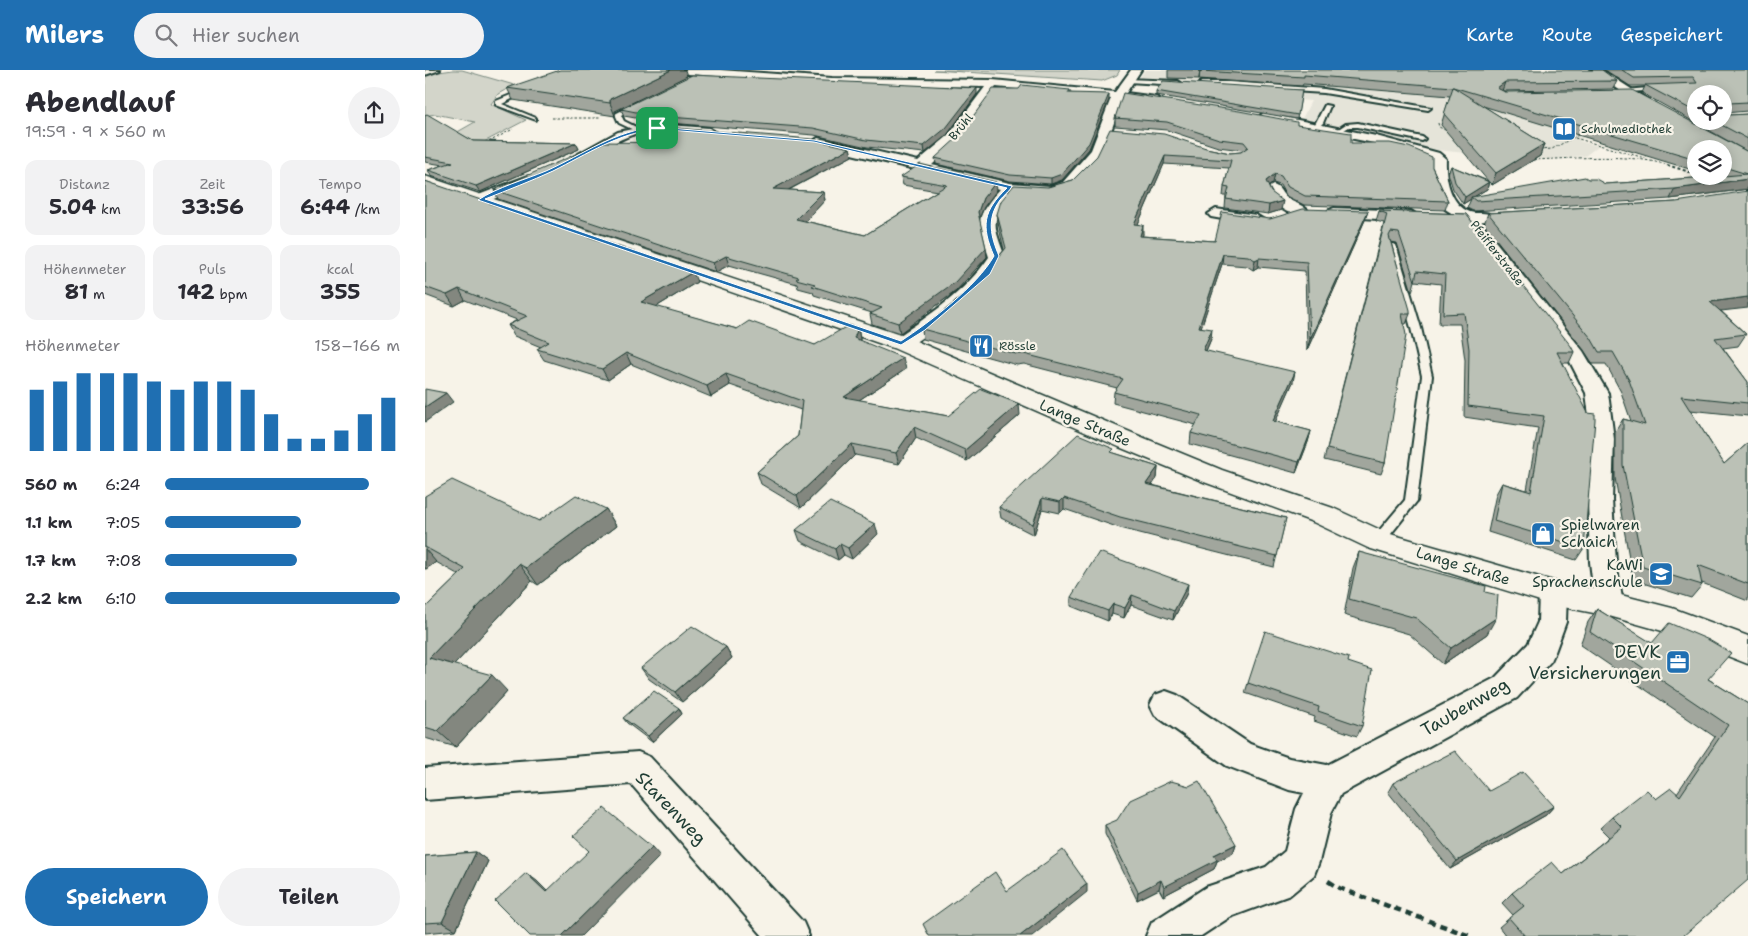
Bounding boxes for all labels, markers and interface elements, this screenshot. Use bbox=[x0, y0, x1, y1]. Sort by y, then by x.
search box bbox=[134, 13, 484, 58]
text: Milers bbox=[25, 19, 104, 51]
icon: search bbox=[152, 21, 180, 49]
text: Hier suchen bbox=[192, 23, 300, 48]
text: Karte bbox=[1466, 23, 1514, 47]
text: Route bbox=[1542, 23, 1593, 47]
text: Gespeichert bbox=[1621, 23, 1723, 47]
text: Abendlauf bbox=[25, 83, 175, 121]
map controls bbox=[1687, 85, 1732, 185]
button: locate bbox=[1687, 85, 1732, 130]
button: share bbox=[348, 87, 400, 139]
pin bbox=[636, 107, 678, 149]
street label: Brühl bbox=[945, 110, 977, 144]
icon: arrive bbox=[643, 114, 671, 142]
library icon: Schulmediothek bbox=[1551, 116, 1577, 142]
text: 19:59 · 9 × 560 m bbox=[25, 121, 166, 142]
place label: Schulmediothek bbox=[1581, 121, 1672, 137]
button: layers bbox=[1687, 140, 1732, 185]
text: Distanz bbox=[59, 175, 110, 193]
text: Zeit bbox=[200, 175, 225, 193]
text: Tempo bbox=[319, 175, 362, 193]
text: 5.04 bbox=[49, 193, 96, 221]
text: 33:56 bbox=[181, 193, 244, 221]
text: 6:44 bbox=[300, 193, 350, 221]
text: km bbox=[96, 200, 121, 218]
text: /km bbox=[350, 200, 380, 218]
street label: Pfeifferstraße bbox=[1466, 217, 1528, 289]
text: Höhenmeter bbox=[43, 260, 126, 278]
text: Puls bbox=[199, 260, 226, 278]
text: kcal bbox=[327, 260, 354, 278]
text: 81 bbox=[65, 278, 88, 306]
text: 142 bbox=[177, 278, 215, 306]
text: 355 bbox=[320, 278, 360, 306]
text: m bbox=[88, 285, 105, 303]
text: bpm bbox=[215, 285, 248, 303]
restaurant icon: Rössle bbox=[968, 333, 994, 359]
text: Höhenmeter bbox=[25, 335, 120, 356]
text: 158–166 m bbox=[314, 335, 400, 356]
place label: Rössle bbox=[999, 338, 1036, 354]
street label: Lange Straße bbox=[1036, 395, 1134, 451]
text: 560 m bbox=[25, 474, 77, 495]
text: 6:24 bbox=[105, 474, 141, 495]
text: 1.1 km bbox=[25, 512, 72, 533]
text: 7:05 bbox=[105, 512, 140, 533]
place label: Spielwaren Schaich bbox=[1561, 515, 1640, 552]
shop icon: Spielwaren Schaich bbox=[1530, 521, 1556, 547]
street label: Lange Straße bbox=[1413, 542, 1513, 590]
text: 1.7 km bbox=[25, 550, 76, 571]
text: 7:08 bbox=[105, 550, 142, 571]
place label: KaWi Sprachenschule bbox=[1532, 555, 1643, 592]
school or university icon: KaWi Sprachenschule bbox=[1648, 561, 1674, 587]
text: 2.2 km bbox=[25, 588, 82, 609]
text: 6:10 bbox=[105, 588, 136, 609]
place label: DEVK Versicherungen bbox=[1529, 640, 1661, 685]
office icon: DEVK Versicherungen bbox=[1665, 649, 1691, 675]
street label: Taubenweg bbox=[1417, 672, 1513, 742]
street label: Starenweg bbox=[630, 766, 712, 850]
button: Speichern bbox=[25, 868, 208, 926]
button: Teilen bbox=[218, 868, 400, 926]

